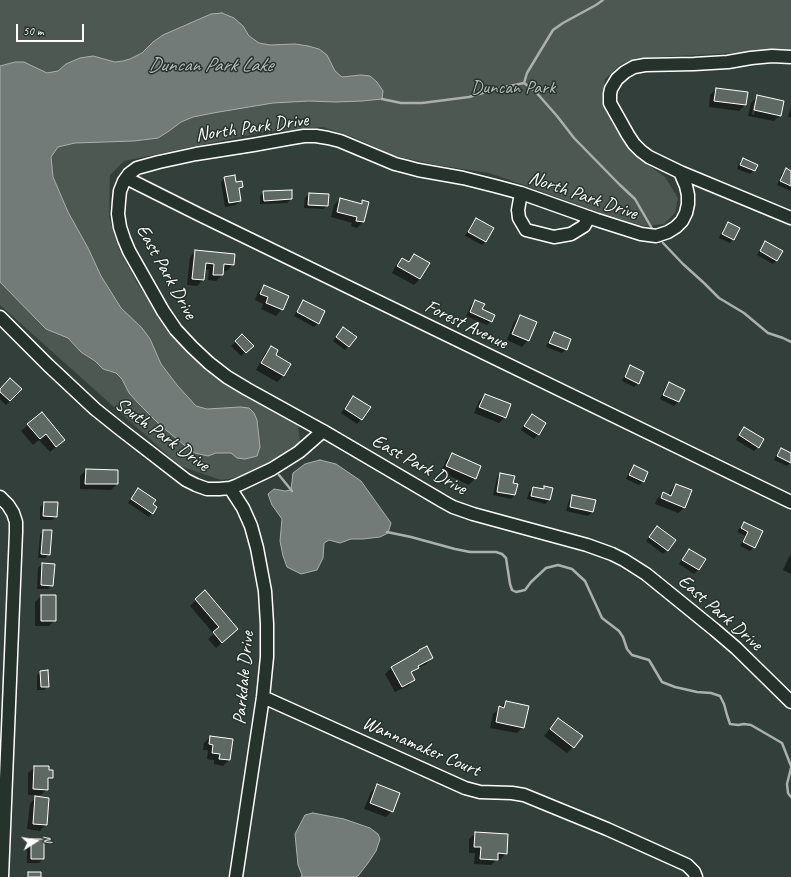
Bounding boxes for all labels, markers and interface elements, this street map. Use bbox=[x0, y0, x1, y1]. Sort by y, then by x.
scale bar bbox=[18, 16, 86, 42]
text: 50 m bbox=[23, 23, 43, 39]
water label: Duncan Park Lake bbox=[148, 54, 272, 78]
park label: Duncan Park bbox=[471, 77, 555, 99]
street label: North Park Drive bbox=[194, 109, 310, 147]
street label: North Park Drive bbox=[526, 167, 640, 225]
street label: East Park Drive bbox=[131, 221, 201, 323]
street label: Forest Avenue bbox=[421, 295, 511, 355]
street label: South Park Drive bbox=[110, 393, 214, 477]
street label: East Park Drive bbox=[368, 430, 470, 500]
street label: East Park Drive bbox=[673, 570, 767, 656]
street label: Parkdale Drive bbox=[229, 631, 259, 725]
street label: Wannamaker Court bbox=[359, 712, 483, 782]
north arrow bbox=[16, 821, 56, 861]
text: N bbox=[40, 834, 55, 843]

